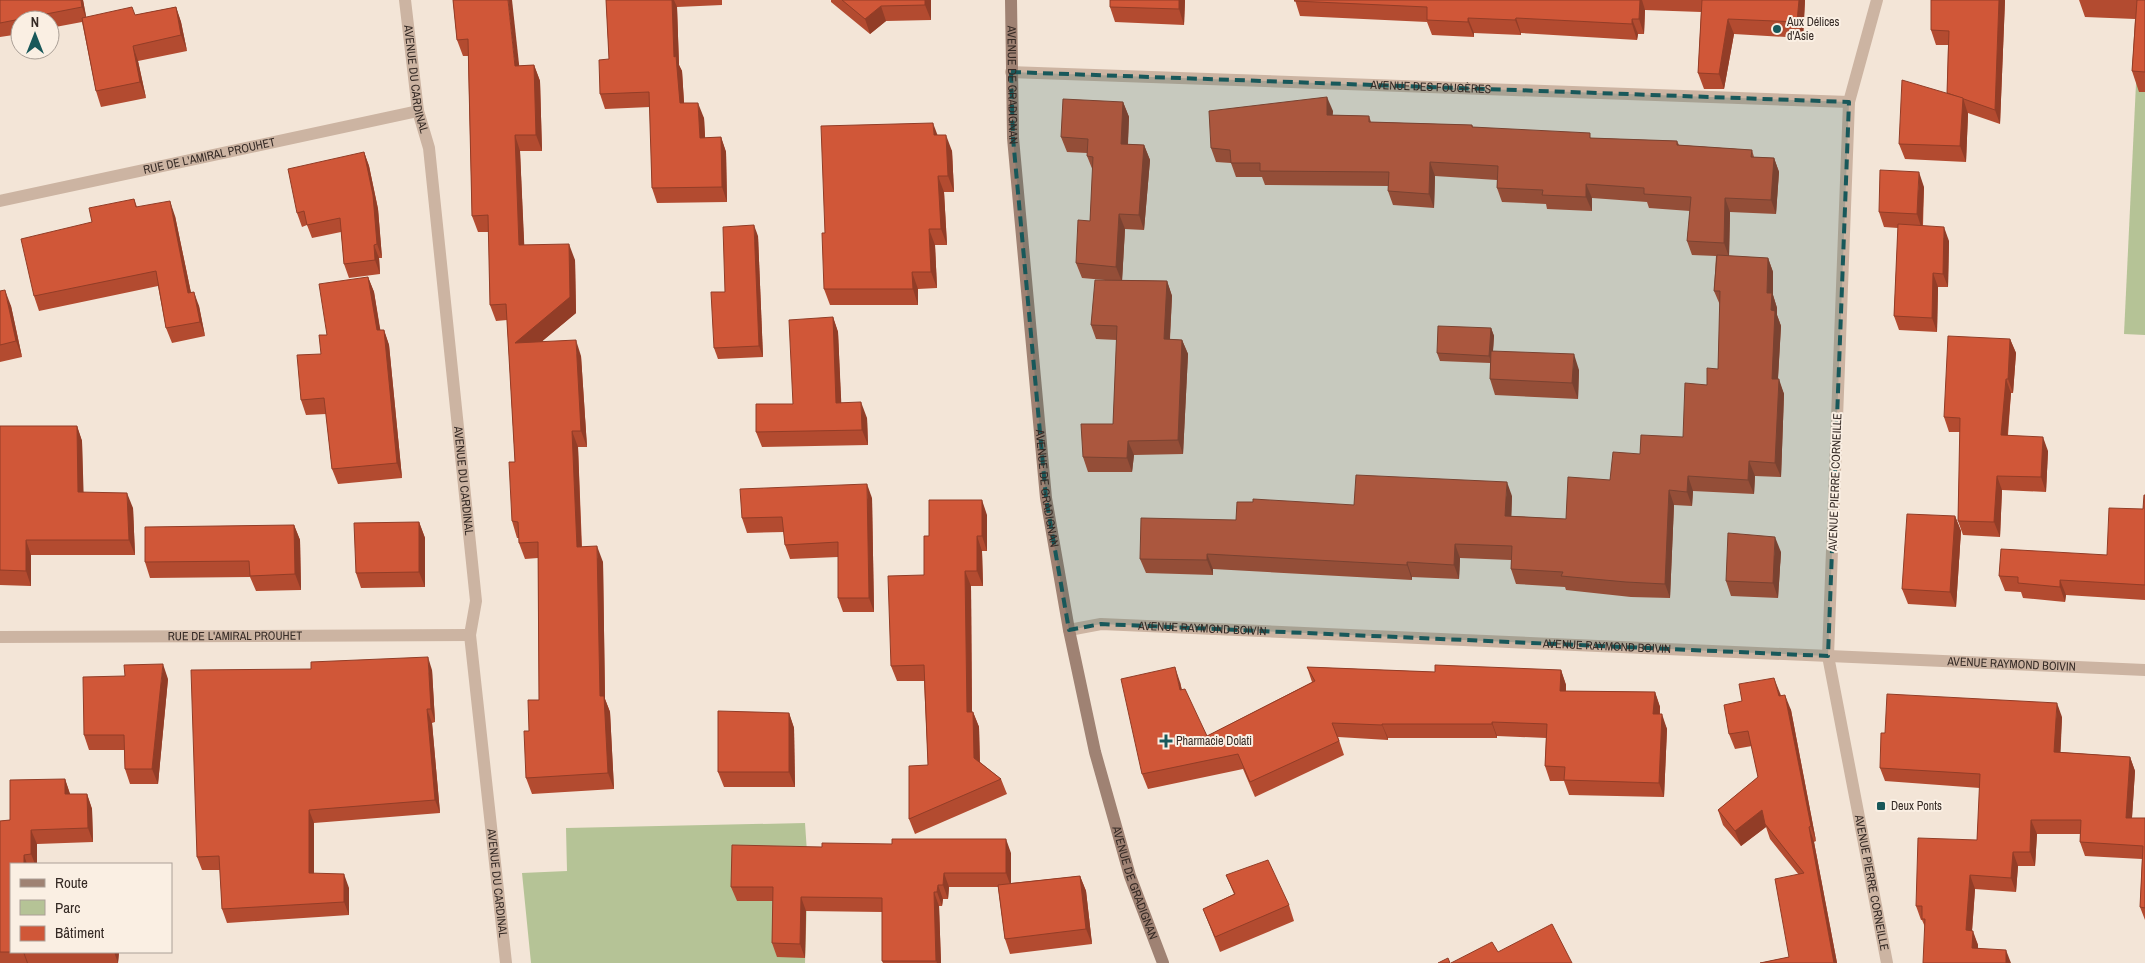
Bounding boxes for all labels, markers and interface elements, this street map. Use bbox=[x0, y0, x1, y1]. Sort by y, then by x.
north arrow bbox=[10, 10, 60, 60]
text: N bbox=[31, 13, 39, 31]
place label: Aux Délices d'Asie bbox=[1786, 14, 1840, 44]
street label: AVENUE DU CARDINAL bbox=[400, 23, 432, 136]
marker: Aux Délices d'Asie bbox=[1771, 23, 1783, 35]
street label: AVENUE DE GRADIGNAN bbox=[1003, 25, 1022, 145]
street label: AVENUE DES FOUGÈRES bbox=[1369, 77, 1492, 97]
street label: RUE DE L'AMIRAL PROUHET bbox=[142, 134, 277, 178]
street label: AVENUE PIERRE CORNEILLE bbox=[1825, 413, 1845, 552]
street label: AVENUE DU CARDINAL bbox=[450, 425, 477, 537]
street label: AVENUE DE GRADIGNAN bbox=[1032, 428, 1062, 548]
street label: AVENUE RAYMOND BOIVIN bbox=[1137, 618, 1267, 639]
street label: RUE DE L'AMIRAL PROUHET bbox=[168, 628, 302, 644]
street label: AVENUE RAYMOND BOIVIN bbox=[1541, 635, 1671, 657]
street label: AVENUE RAYMOND BOIVIN bbox=[1946, 653, 2076, 675]
place label: Pharmacie Dolati bbox=[1176, 733, 1252, 749]
marker: Pharmacie Dolati bbox=[1160, 735, 1172, 747]
place label: Deux Ponts bbox=[1891, 798, 1942, 814]
marker: Deux Ponts bbox=[1875, 800, 1887, 812]
street label: AVENUE PIERRE CORNEILLE bbox=[1851, 812, 1892, 952]
street label: AVENUE DE GRADIGNAN bbox=[1108, 823, 1161, 942]
street label: AVENUE DU CARDINAL bbox=[483, 827, 511, 939]
legend bbox=[10, 863, 172, 953]
text: Route bbox=[55, 872, 88, 893]
text: Parc bbox=[55, 897, 80, 918]
text: Bâtiment bbox=[55, 922, 105, 943]

